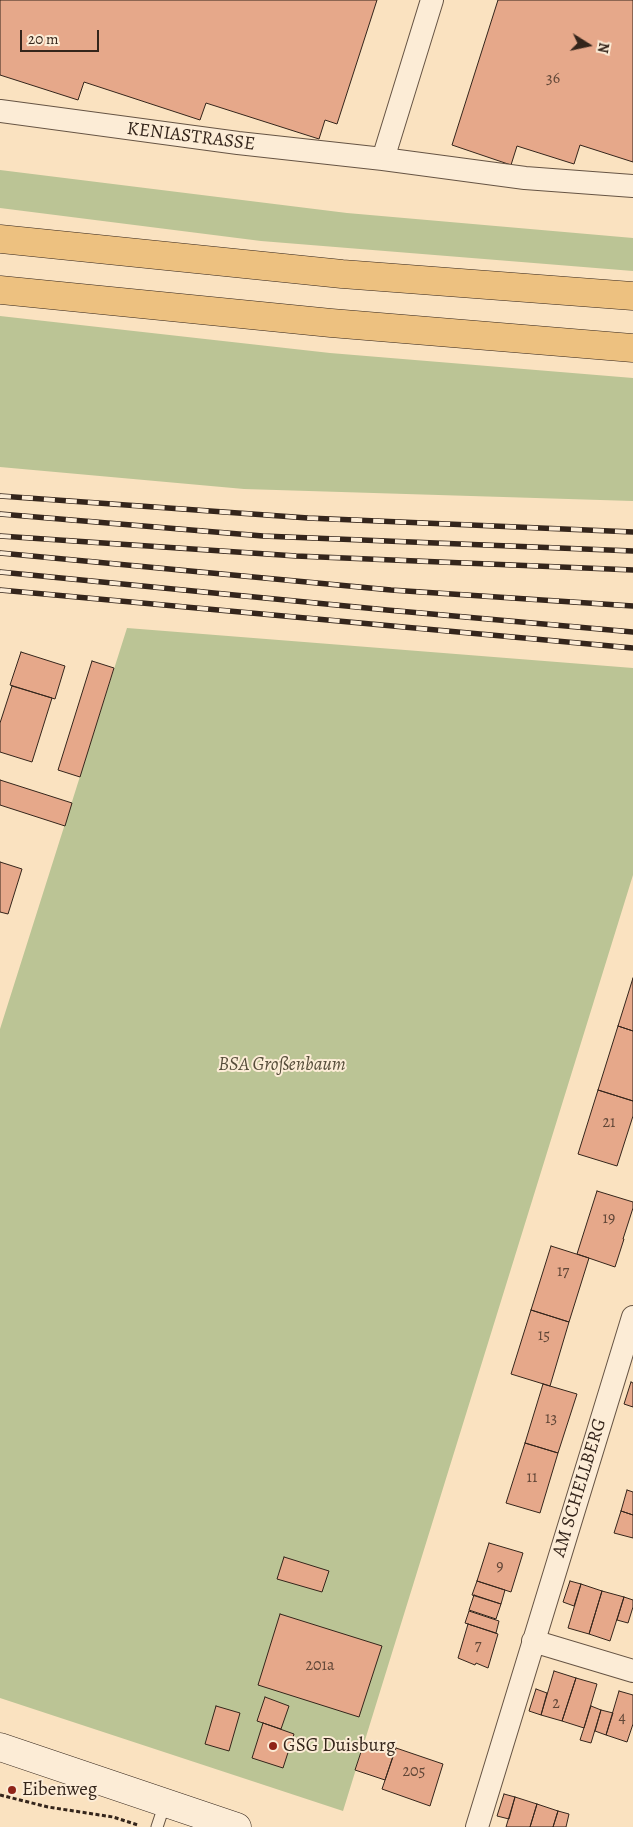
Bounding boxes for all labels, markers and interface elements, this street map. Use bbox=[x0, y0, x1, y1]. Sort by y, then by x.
scale bar bbox=[22, 20, 101, 52]
north arrow bbox=[563, 20, 613, 70]
text: 20 m bbox=[28, 29, 59, 49]
text: N bbox=[593, 41, 614, 54]
house number: 36 bbox=[546, 69, 560, 89]
street label: KENIASTRASSE bbox=[126, 118, 256, 156]
park label: BSA Großenbaum bbox=[218, 1054, 346, 1076]
house number: 21 bbox=[602, 1113, 616, 1133]
house number: 19 bbox=[603, 1209, 615, 1229]
house number: 17 bbox=[557, 1262, 569, 1282]
house number: 15 bbox=[538, 1326, 550, 1346]
house number: 13 bbox=[545, 1409, 557, 1429]
street label: AM SCHELLBERG bbox=[548, 1416, 612, 1560]
house number: 11 bbox=[527, 1468, 537, 1488]
house number: 9 bbox=[496, 1557, 504, 1577]
house number: 7 bbox=[475, 1636, 481, 1656]
house number: 201a bbox=[305, 1656, 335, 1676]
house number: 2 bbox=[552, 1694, 560, 1714]
house number: 4 bbox=[618, 1708, 626, 1728]
place label: GSG Duisburg bbox=[283, 1735, 396, 1757]
marker: GSG Duisburg bbox=[267, 1740, 279, 1752]
house number: 205 bbox=[402, 1762, 426, 1782]
place label: Eibenweg bbox=[22, 1779, 97, 1801]
marker: Eibenweg bbox=[6, 1784, 18, 1796]

